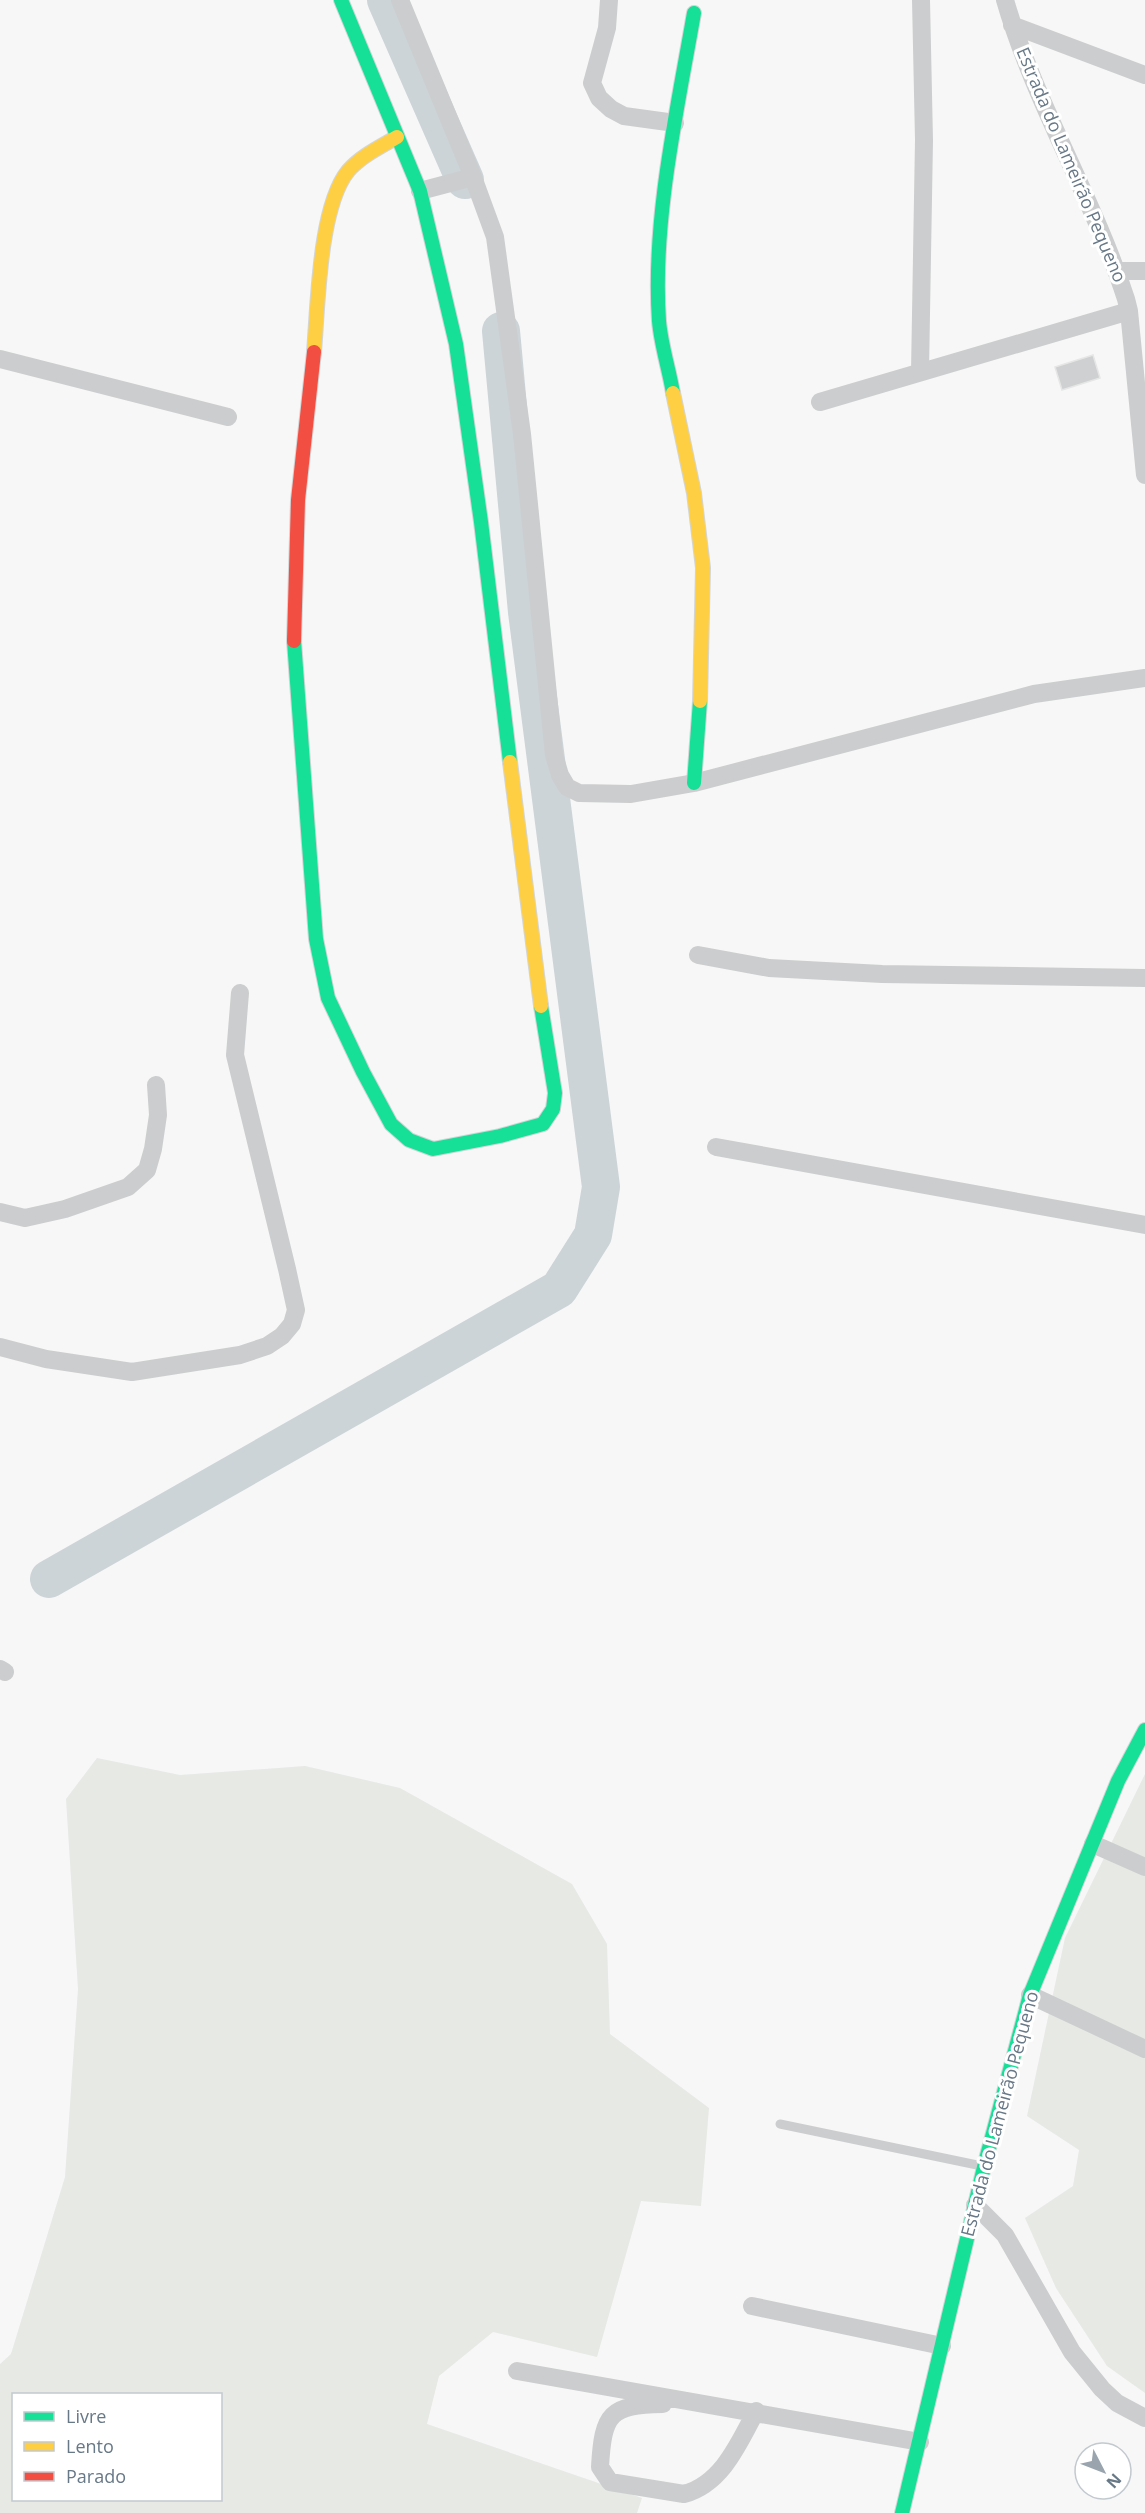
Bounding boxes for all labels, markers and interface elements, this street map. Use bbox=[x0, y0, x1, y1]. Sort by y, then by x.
street label: Estrada do Lameirão Pequeno bbox=[1011, 43, 1132, 286]
street label: Estrada do Lameirão Pequeno bbox=[955, 1988, 1043, 2239]
legend bbox=[12, 2393, 222, 2501]
text: Livre bbox=[66, 2404, 106, 2428]
text: Lento bbox=[66, 2434, 114, 2458]
north arrow bbox=[1073, 2441, 1133, 2501]
text: Parado bbox=[66, 2464, 126, 2488]
text: N bbox=[1102, 2469, 1127, 2493]

